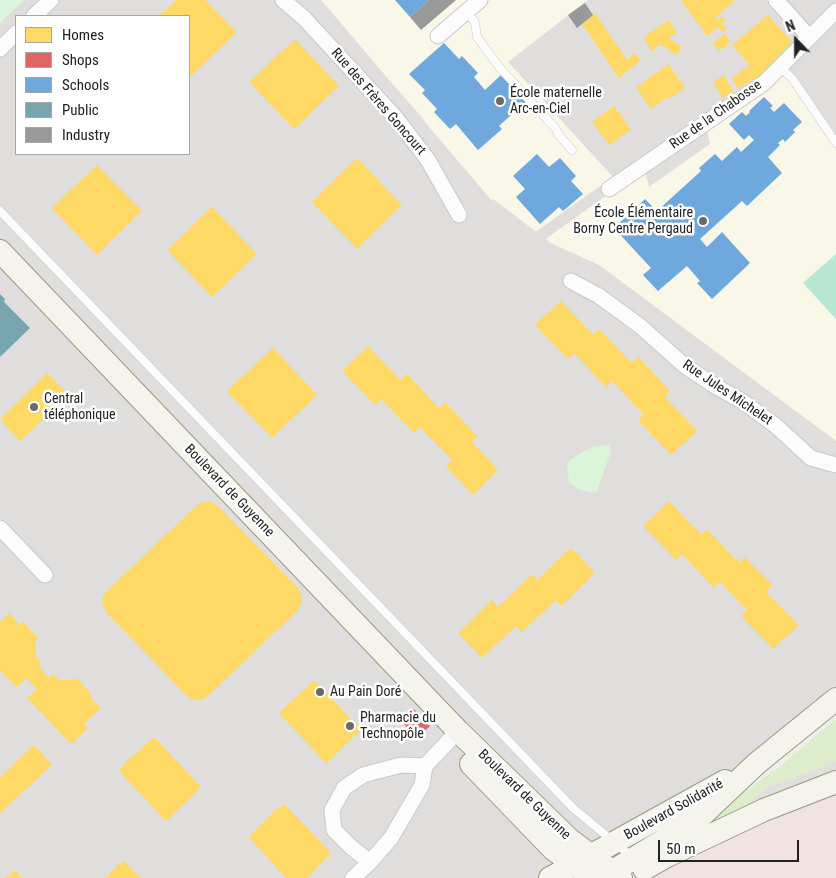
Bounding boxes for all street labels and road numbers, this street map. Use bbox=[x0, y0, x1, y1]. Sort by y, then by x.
street label: Rue des Frères Goncourt bbox=[327, 45, 429, 159]
street label: Rue de la Chabosse bbox=[667, 77, 765, 153]
street label: Rue Jules Michelet bbox=[679, 357, 775, 429]
street label: Boulevard de Guyenne bbox=[181, 441, 277, 541]
street label: Boulevard de Guyenne bbox=[474, 747, 574, 843]
street label: Boulevard Solidarité bbox=[622, 776, 726, 844]

